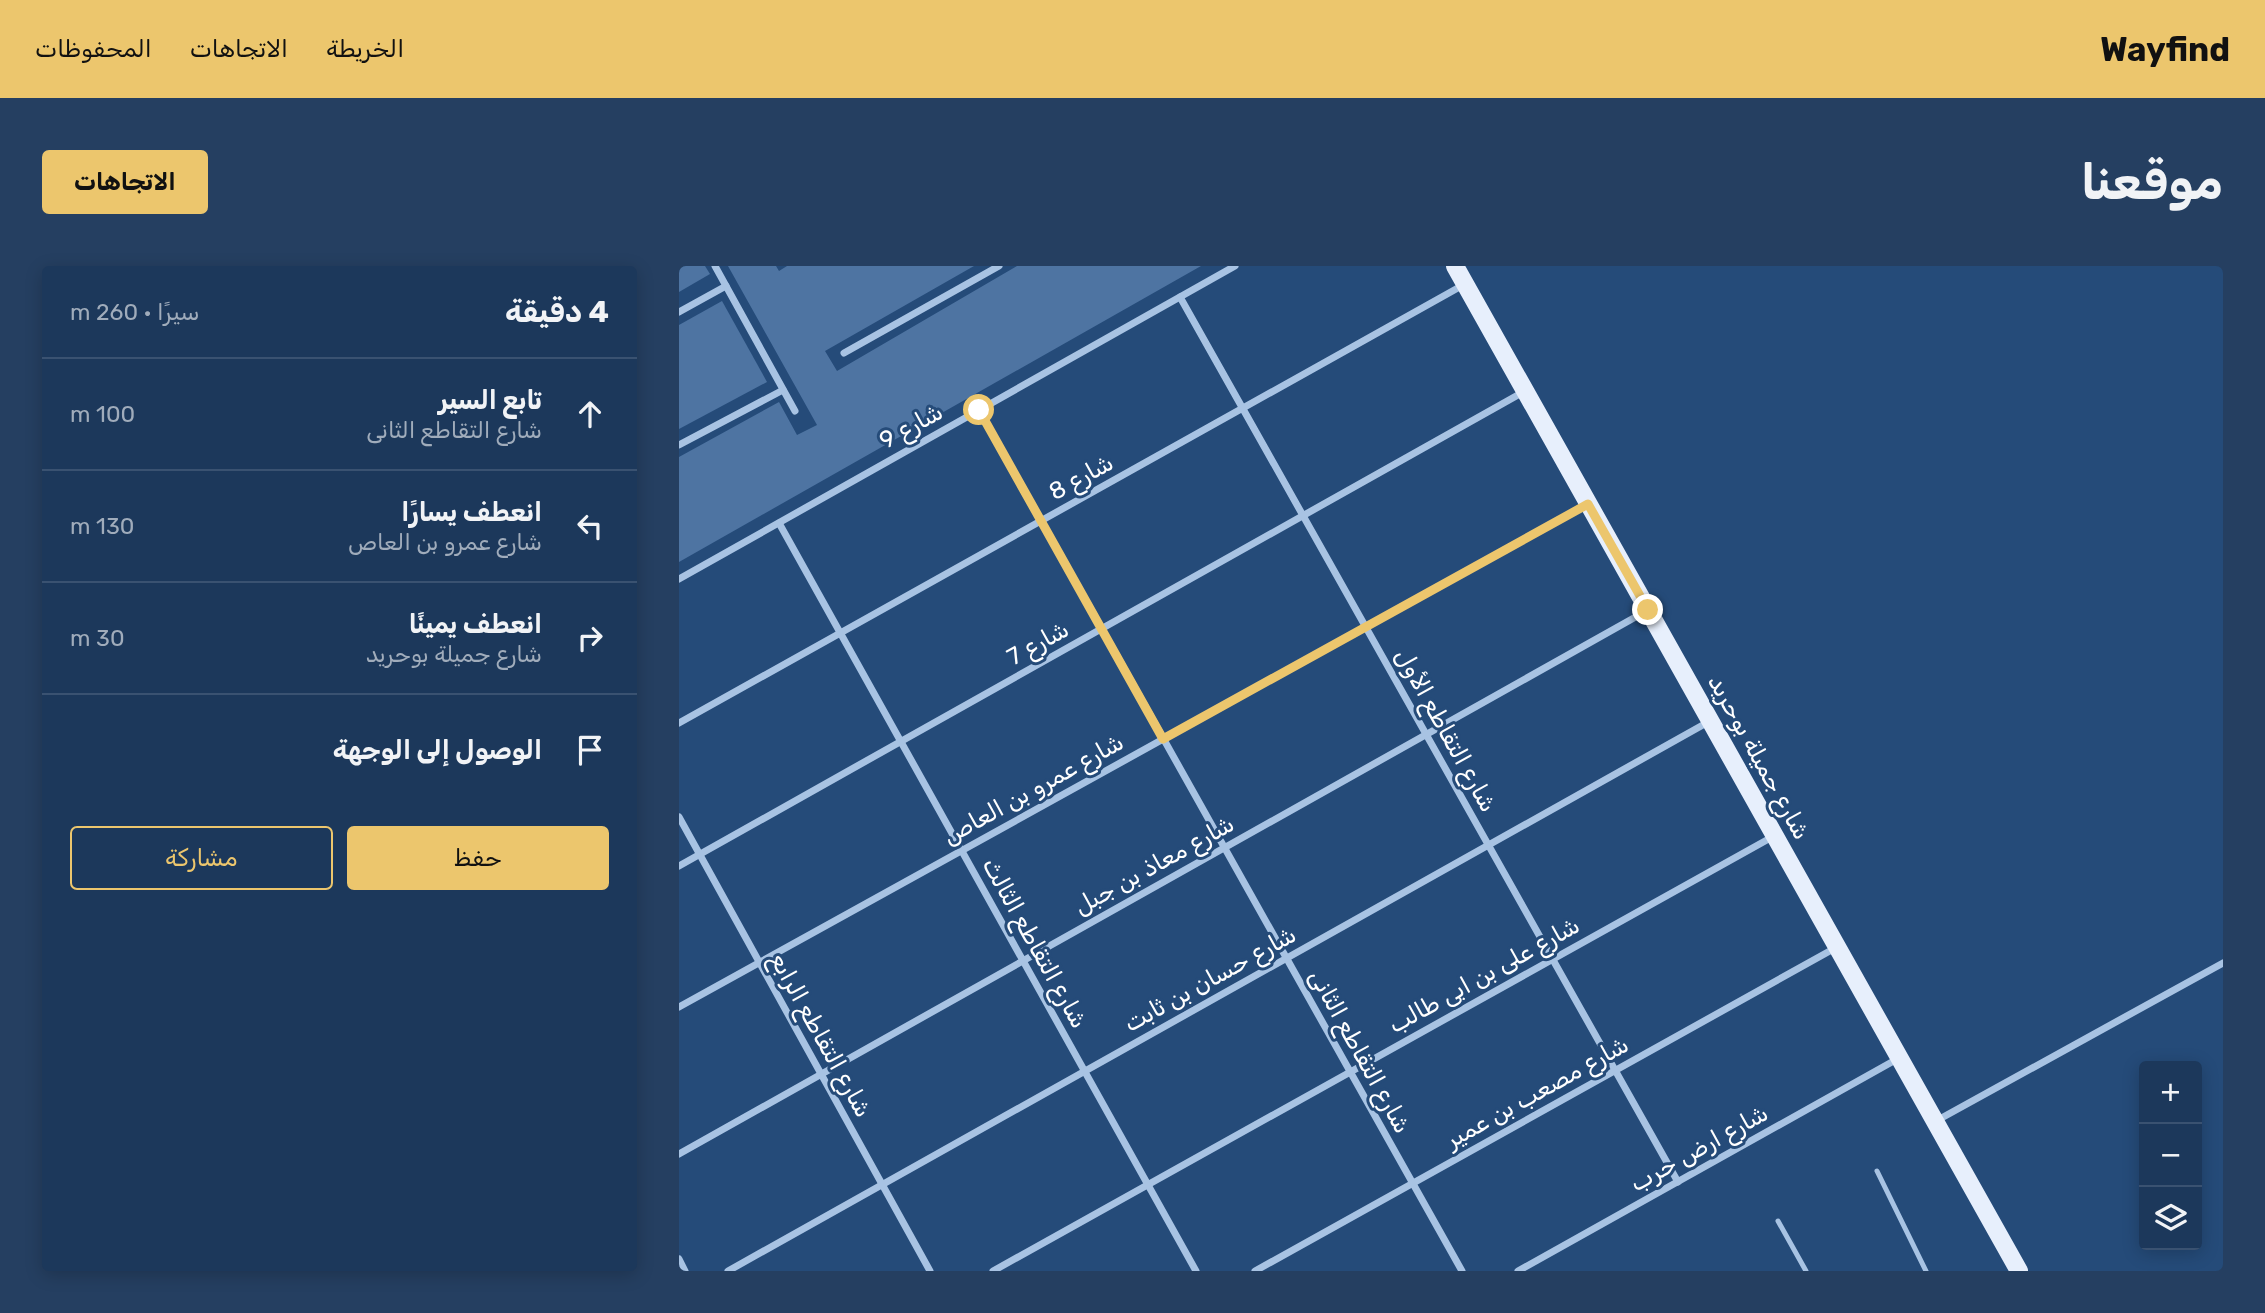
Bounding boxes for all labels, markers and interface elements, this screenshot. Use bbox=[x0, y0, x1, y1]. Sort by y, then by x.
text: Wayfind bbox=[2100, 30, 2230, 69]
text: المحفوظات bbox=[35, 35, 152, 63]
text: الاتجاهات bbox=[190, 35, 288, 63]
text: الخريطة bbox=[326, 35, 404, 63]
button: الاتجاهات bbox=[42, 150, 208, 214]
text: موقعنا bbox=[2081, 153, 2223, 211]
text: 4 دقيقة bbox=[505, 294, 609, 330]
text: سيرًا · 260 m bbox=[70, 298, 199, 326]
text: تابع السير bbox=[438, 385, 542, 416]
route start bbox=[963, 394, 994, 425]
icon: ahead bbox=[571, 395, 609, 433]
street label: شارع 9 bbox=[874, 397, 948, 456]
text: 100 m bbox=[70, 400, 135, 428]
text: شارع التقاطع الثانى bbox=[366, 416, 542, 444]
street label: شارع 8 bbox=[1044, 448, 1119, 508]
text: انعطف يسارًا bbox=[401, 497, 542, 528]
icon: left bbox=[571, 507, 609, 545]
text: 130 m bbox=[70, 512, 134, 540]
text: شارع عمرو بن العاص bbox=[348, 528, 542, 556]
route end bbox=[1632, 594, 1663, 625]
text: انعطف يمينًا bbox=[409, 609, 542, 640]
street label: شارع 7 bbox=[1002, 615, 1075, 673]
icon: right bbox=[571, 619, 609, 657]
text: 30 m bbox=[70, 624, 125, 652]
text: شارع جميلة بوحريد bbox=[365, 640, 542, 668]
street label: شارع التقاطع الأول bbox=[1387, 643, 1503, 818]
street label: شارع جميلة بوحريد bbox=[1700, 670, 1816, 845]
street label: شارع عمرو بن العاص bbox=[938, 728, 1129, 852]
icon: arrive bbox=[571, 731, 609, 769]
text: الوصول إلى الوجهة bbox=[333, 735, 542, 766]
street label: شارع معاذ بن جبل bbox=[1069, 809, 1240, 922]
button: مشاركة bbox=[70, 826, 333, 890]
button: حفظ bbox=[347, 826, 609, 890]
street label: شارع التقاطع الثالث bbox=[974, 853, 1093, 1035]
street label: شارع على بن ابى طالب bbox=[1384, 911, 1585, 1041]
street label: شارع حسان بن ثابت bbox=[1119, 920, 1302, 1040]
street label: شارع التقاطع الرابع bbox=[762, 948, 878, 1123]
street label: شارع التقاطع الثانى bbox=[1301, 964, 1417, 1139]
street label: شارع مصعب بن عمير bbox=[1439, 1030, 1634, 1157]
map controls bbox=[2139, 1061, 2202, 1250]
button: + bbox=[2139, 1061, 2202, 1124]
street label: شارع ارض حرب bbox=[1625, 1099, 1774, 1199]
button: − bbox=[2139, 1124, 2202, 1187]
button: layers bbox=[2139, 1187, 2202, 1250]

